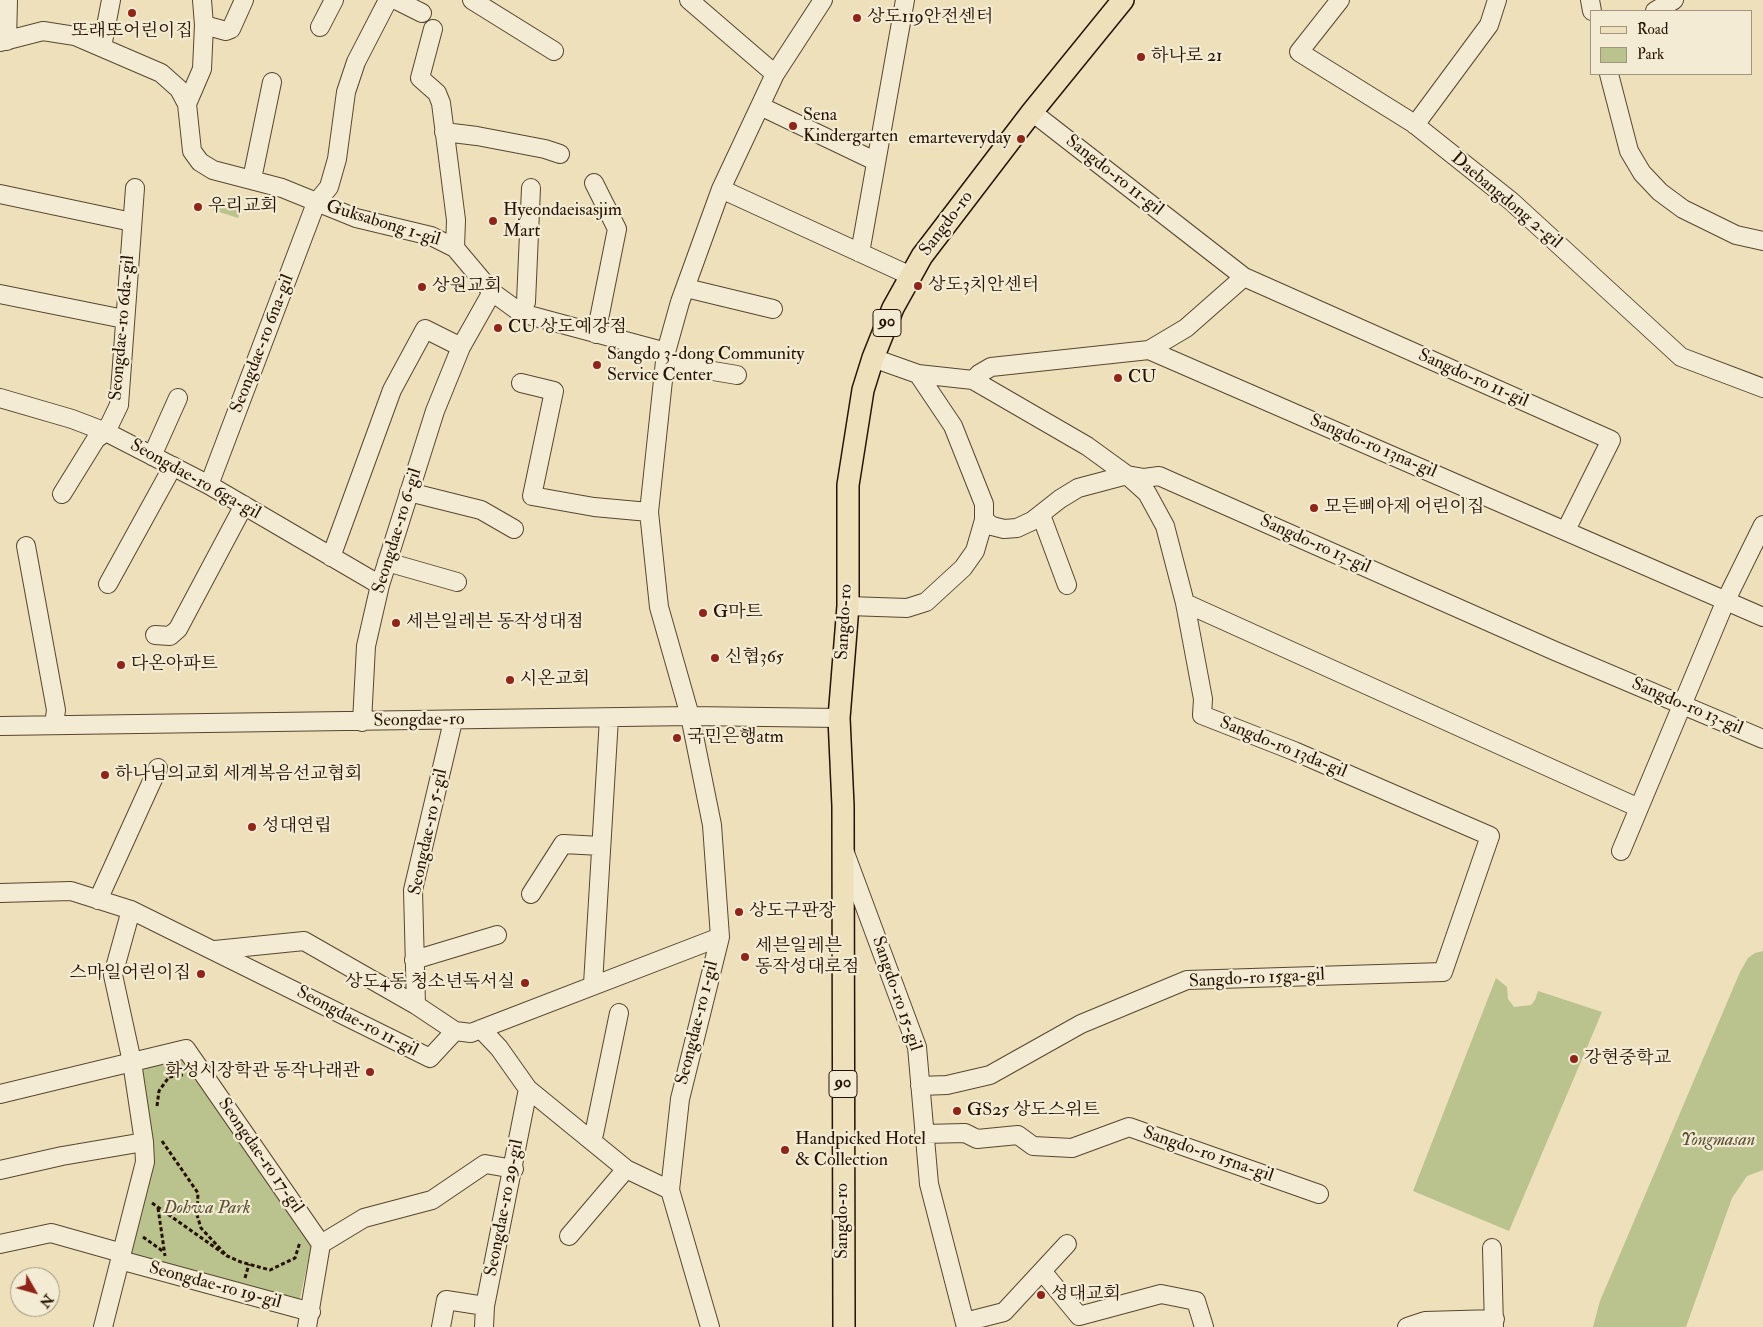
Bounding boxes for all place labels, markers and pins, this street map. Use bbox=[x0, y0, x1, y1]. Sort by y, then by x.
marker: 또래또어린이집 bbox=[126, 7, 138, 19]
place label: 상도119안전센터 bbox=[867, 7, 993, 29]
marker: 상도119안전센터 bbox=[851, 12, 863, 24]
place label: 또래또어린이집 bbox=[71, 21, 193, 43]
place label: 하나로 21 bbox=[1151, 46, 1222, 68]
marker: 하나로 21 bbox=[1135, 51, 1147, 63]
place label: Sena Kindergarten bbox=[803, 105, 898, 148]
marker: Sena Kindergarten bbox=[787, 120, 799, 132]
place label: emarteveryday bbox=[909, 128, 1011, 150]
marker: emarteveryday bbox=[1015, 133, 1027, 145]
place label: 우리교회 bbox=[208, 196, 278, 218]
place label: Hyeondaeisasjim Mart bbox=[503, 200, 622, 242]
marker: 우리교회 bbox=[192, 201, 204, 213]
marker: Hyeondaeisasjim Mart bbox=[487, 215, 499, 227]
place label: 상도3치안센터 bbox=[928, 275, 1039, 297]
place label: 상원교회 bbox=[432, 276, 502, 298]
marker: 상도3치안센터 bbox=[912, 280, 924, 292]
marker: 상원교회 bbox=[416, 281, 428, 293]
place label: CU 상도예강점 bbox=[508, 317, 627, 339]
marker: CU 상도예강점 bbox=[492, 322, 504, 334]
place label: Sangdo 3-dong Community Service Center bbox=[607, 344, 804, 386]
marker: Sangdo 3-dong Community Service Center bbox=[591, 359, 603, 371]
place label: CU bbox=[1128, 367, 1156, 389]
marker: CU bbox=[1112, 372, 1124, 384]
place label: 모든삐아제 어린이집 bbox=[1324, 497, 1484, 519]
marker: 모든삐아제 어린이집 bbox=[1308, 502, 1320, 514]
place label: G마트 bbox=[713, 602, 763, 624]
marker: G마트 bbox=[697, 607, 709, 619]
place label: 세븐일레븐 동작성대점 bbox=[406, 612, 584, 634]
marker: 세븐일레븐 동작성대점 bbox=[390, 617, 402, 629]
place label: 신협365 bbox=[725, 647, 784, 669]
marker: 신협365 bbox=[709, 652, 721, 664]
place label: 다온아파트 bbox=[131, 654, 218, 676]
marker: 다온아파트 bbox=[115, 659, 127, 671]
place label: 시온교회 bbox=[520, 669, 590, 691]
marker: 시온교회 bbox=[504, 674, 516, 686]
place label: 국민은행atm bbox=[687, 727, 784, 749]
marker: 국민은행atm bbox=[671, 732, 683, 744]
place label: 하나님의교회 세계복음선교협회 bbox=[115, 764, 362, 786]
marker: 하나님의교회 세계복음선교협회 bbox=[99, 769, 111, 781]
place label: 성대연립 bbox=[262, 816, 332, 838]
marker: 성대연립 bbox=[246, 821, 258, 833]
place label: 상도구판장 bbox=[749, 901, 836, 923]
marker: 상도구판장 bbox=[733, 906, 745, 918]
place label: 세븐일레븐 동작성대로점 bbox=[755, 936, 859, 979]
marker: 세븐일레븐 동작성대로점 bbox=[739, 951, 751, 963]
place label: 스마일어린이집 bbox=[69, 963, 191, 985]
marker: 스마일어린이집 bbox=[195, 968, 207, 980]
place label: 상도4동 청소년독서실 bbox=[345, 972, 515, 994]
marker: 상도4동 청소년독서실 bbox=[519, 977, 531, 989]
place label: 강현중학교 bbox=[1584, 1048, 1671, 1070]
marker: 강현중학교 bbox=[1568, 1053, 1580, 1065]
place label: 화성시장학관 동작나래관 bbox=[165, 1061, 360, 1083]
marker: 화성시장학관 동작나래관 bbox=[364, 1066, 376, 1078]
place label: GS25 상도스위트 bbox=[967, 1100, 1100, 1122]
marker: GS25 상도스위트 bbox=[951, 1105, 963, 1117]
place label: Handpicked Hotel & Collection bbox=[795, 1129, 926, 1172]
marker: Handpicked Hotel & Collection bbox=[779, 1144, 791, 1156]
place label: 성대교회 bbox=[1051, 1284, 1121, 1306]
marker: 성대교회 bbox=[1035, 1289, 1047, 1301]

